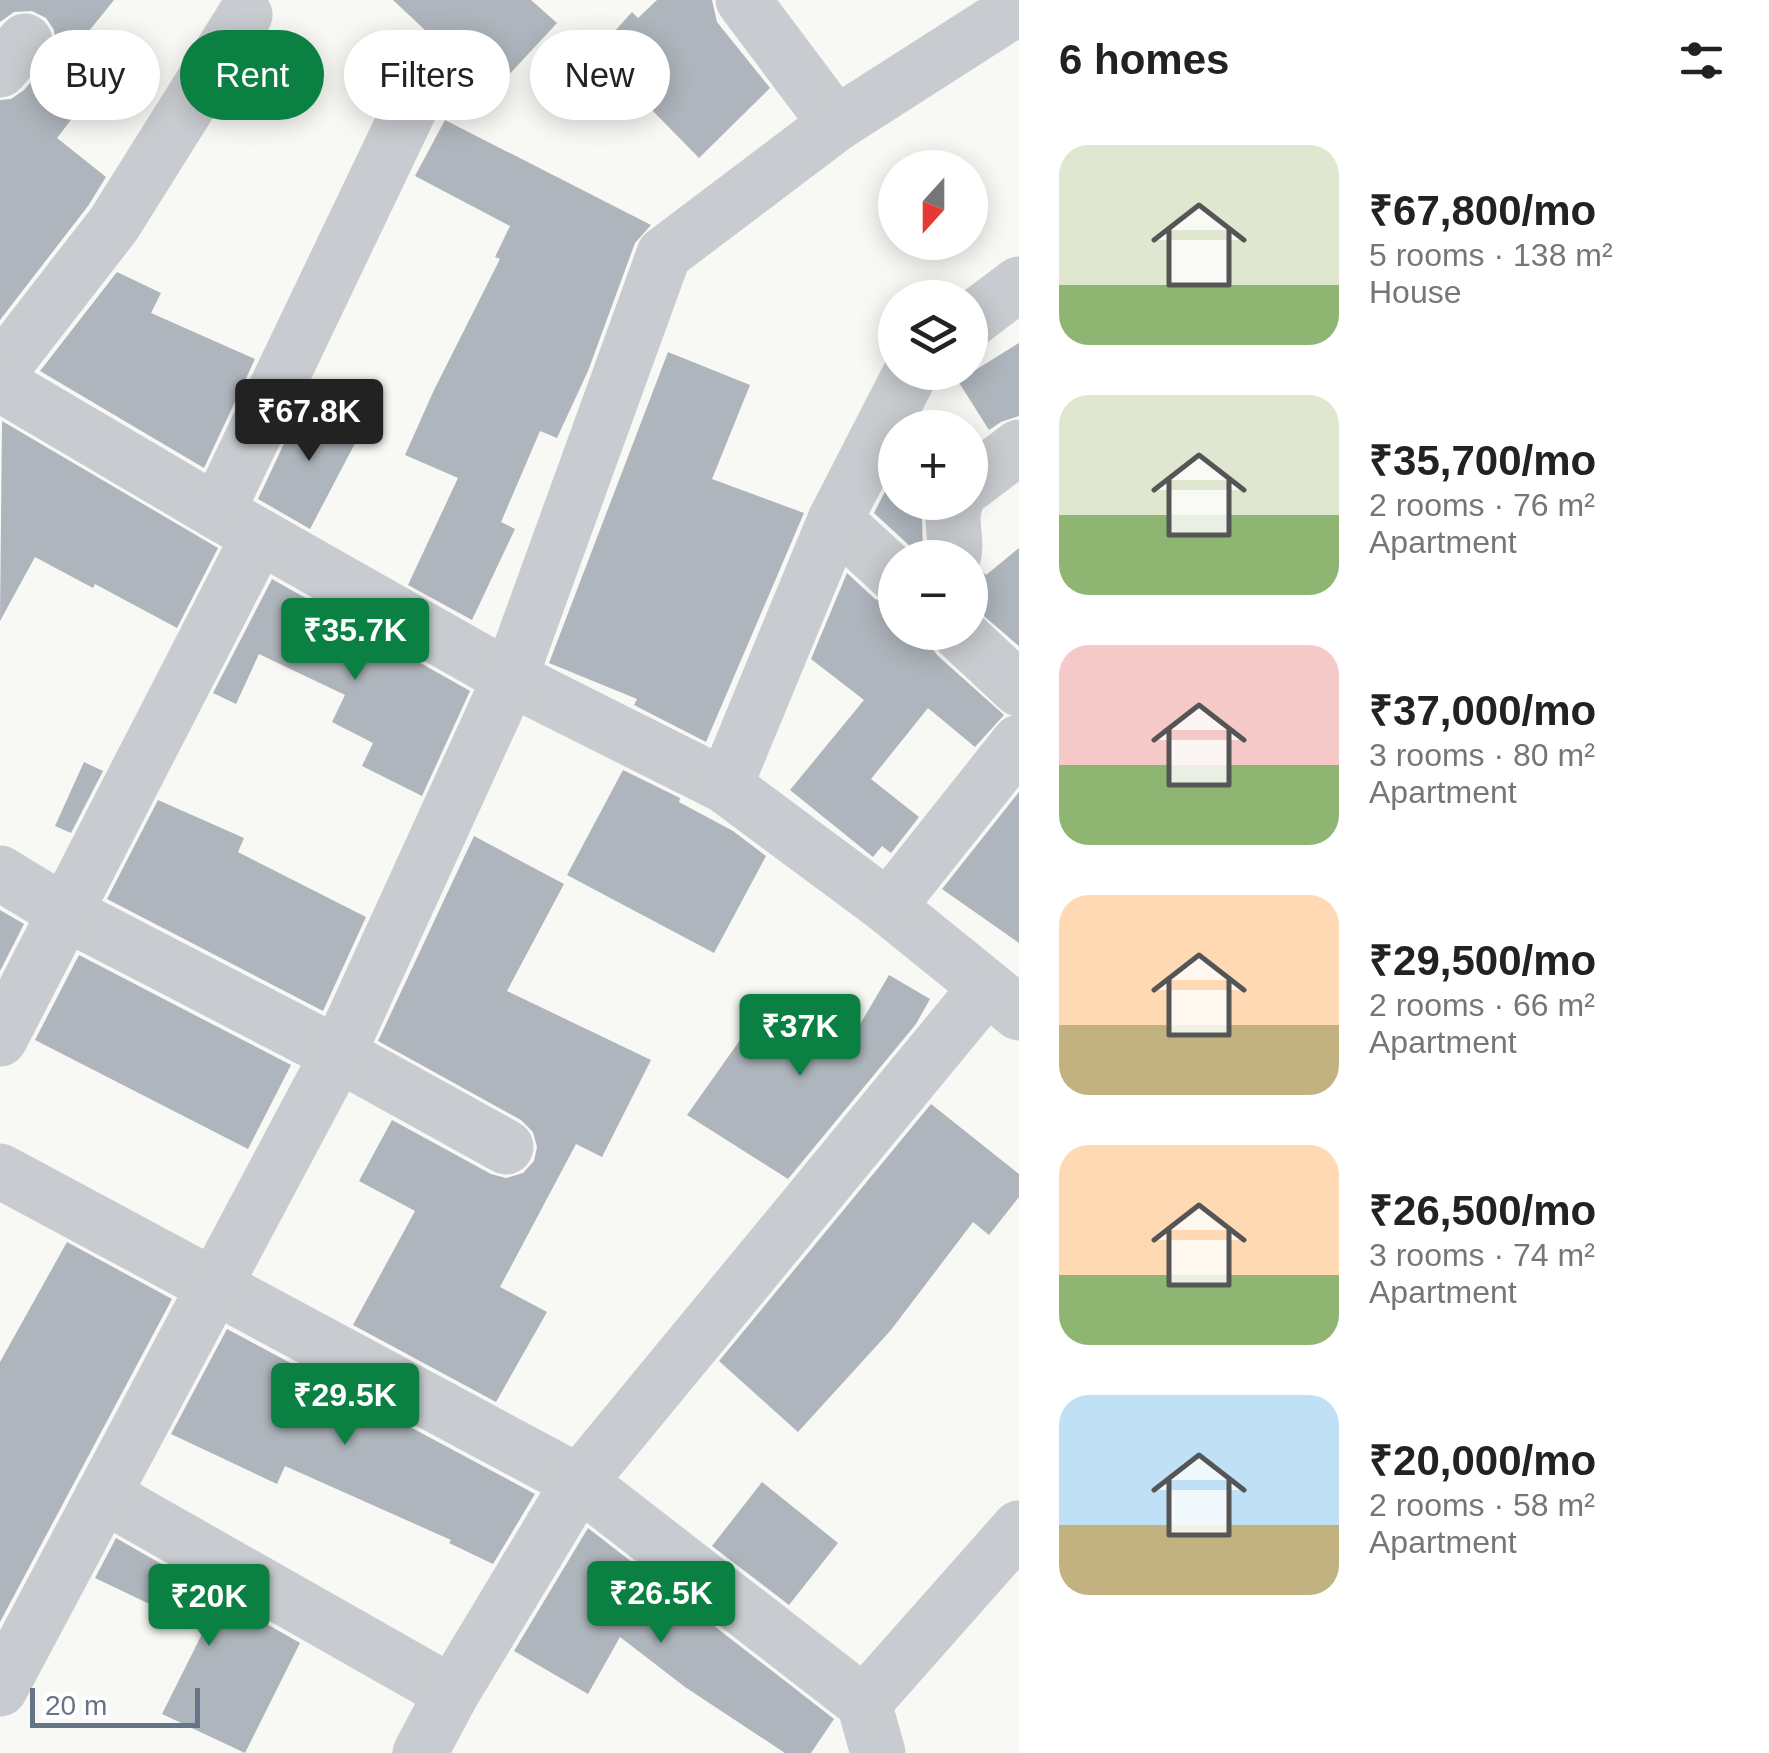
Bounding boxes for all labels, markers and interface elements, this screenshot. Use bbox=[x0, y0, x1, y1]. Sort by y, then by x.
chip: Buy bbox=[30, 30, 160, 120]
chip: Rent bbox=[180, 30, 324, 120]
chip: Filters bbox=[344, 30, 510, 120]
chip: New bbox=[530, 30, 670, 120]
icon: filters bbox=[1674, 33, 1729, 88]
text: 6 homes bbox=[1059, 36, 1229, 83]
north arrow bbox=[878, 150, 988, 260]
map controls bbox=[878, 150, 988, 650]
icon: home bbox=[1139, 185, 1259, 305]
text: ₹67,800/mo bbox=[1369, 187, 1596, 234]
text: 5 rooms · 138 m² bbox=[1369, 237, 1613, 273]
text: House bbox=[1369, 274, 1462, 310]
button: layers bbox=[878, 280, 988, 390]
pin: ₹67.8K bbox=[228, 379, 390, 464]
text: ₹67.8K bbox=[257, 393, 361, 429]
button: + bbox=[878, 410, 988, 520]
icon: home bbox=[1139, 435, 1259, 555]
text: ₹35,700/mo bbox=[1369, 437, 1596, 484]
text: 2 rooms · 76 m² bbox=[1369, 487, 1595, 523]
text: Apartment bbox=[1369, 524, 1517, 560]
button: − bbox=[878, 540, 988, 650]
pin: ₹35.7K bbox=[274, 598, 436, 683]
text: ₹35.7K bbox=[303, 612, 407, 648]
icon: home bbox=[1139, 685, 1259, 805]
text: ₹37,000/mo bbox=[1369, 687, 1596, 734]
text: 3 rooms · 80 m² bbox=[1369, 737, 1595, 773]
text: Apartment bbox=[1369, 774, 1517, 810]
icon: home bbox=[1139, 935, 1259, 1055]
text: ₹29,500/mo bbox=[1369, 937, 1596, 984]
text: 2 rooms · 66 m² bbox=[1369, 987, 1595, 1023]
pin: ₹37K bbox=[741, 994, 859, 1079]
text: ₹37K bbox=[761, 1008, 839, 1044]
text: Apartment bbox=[1369, 1024, 1517, 1060]
icon: home bbox=[1139, 1185, 1259, 1305]
text: ₹26,500/mo bbox=[1369, 1187, 1596, 1234]
text: 3 rooms · 74 m² bbox=[1369, 1237, 1595, 1273]
text: Apartment bbox=[1369, 1274, 1517, 1310]
pin: ₹29.5K bbox=[264, 1363, 426, 1448]
text: ₹29.5K bbox=[293, 1377, 397, 1413]
icon: home bbox=[1139, 1435, 1259, 1555]
text: ₹20,000/mo bbox=[1369, 1437, 1596, 1484]
text: 2 rooms · 58 m² bbox=[1369, 1487, 1595, 1523]
text: Apartment bbox=[1369, 1524, 1517, 1560]
pin: ₹26.5K bbox=[580, 1561, 742, 1646]
pin: ₹20K bbox=[150, 1564, 268, 1649]
text: ₹26.5K bbox=[609, 1575, 713, 1611]
text: ₹20K bbox=[170, 1578, 248, 1614]
scale bar bbox=[30, 1683, 200, 1728]
text: 20 m bbox=[45, 1690, 107, 1721]

